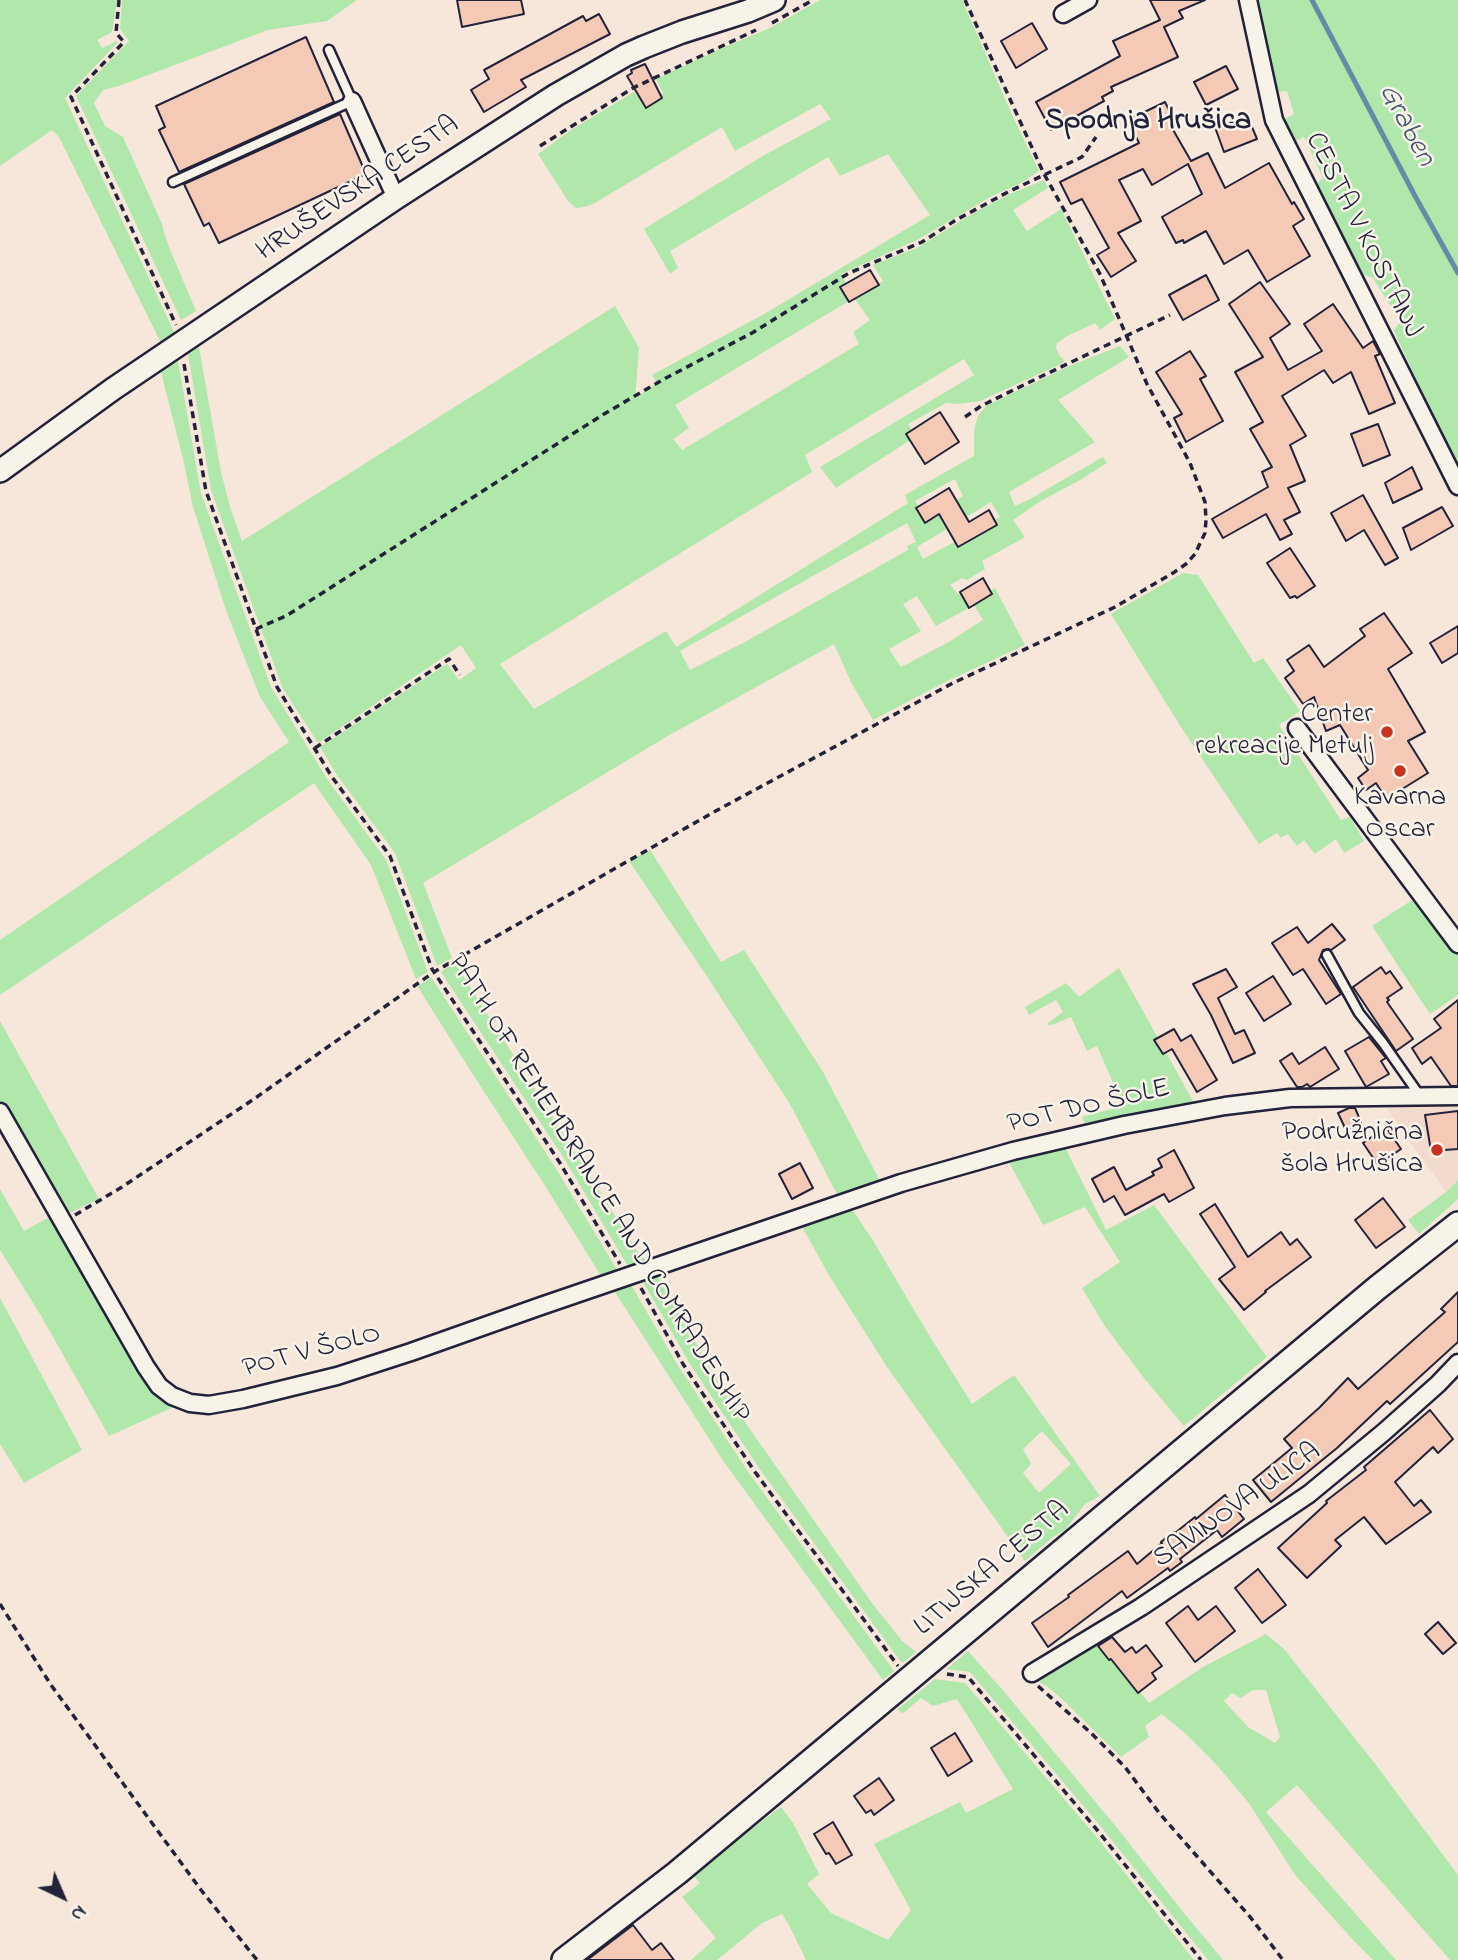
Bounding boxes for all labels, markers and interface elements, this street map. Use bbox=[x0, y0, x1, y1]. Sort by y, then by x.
water label: Graben bbox=[1368, 79, 1442, 173]
district label: Spodnja Hrušica bbox=[1045, 105, 1251, 141]
street label: HRUŠEVSKA CESTA bbox=[251, 110, 467, 270]
street label: CESTA V KOSTANJ bbox=[1296, 127, 1428, 345]
place label: Center rekreacije Metulj bbox=[1195, 699, 1373, 765]
marker: Center rekreacije Metulj bbox=[1379, 724, 1395, 740]
marker: Kavarna Oscar bbox=[1392, 763, 1408, 779]
place label: Kavarna Oscar bbox=[1354, 782, 1446, 848]
street label: PATH OF REMEMBRANCE AND COMRADESHIP bbox=[438, 948, 756, 1430]
street label: POT DO ŠOLE bbox=[1005, 1073, 1173, 1143]
place label: Podružnična šola Hrušica bbox=[1280, 1117, 1423, 1183]
marker: Podružnična šola Hrušica bbox=[1429, 1142, 1445, 1158]
street label: POT V ŠOLO bbox=[239, 1318, 385, 1388]
street label: SAVINOVA ULICA bbox=[1148, 1437, 1328, 1577]
street label: LITIJSKA CESTA bbox=[908, 1495, 1078, 1645]
north arrow bbox=[28, 1862, 98, 1932]
text: N bbox=[64, 1898, 92, 1927]

